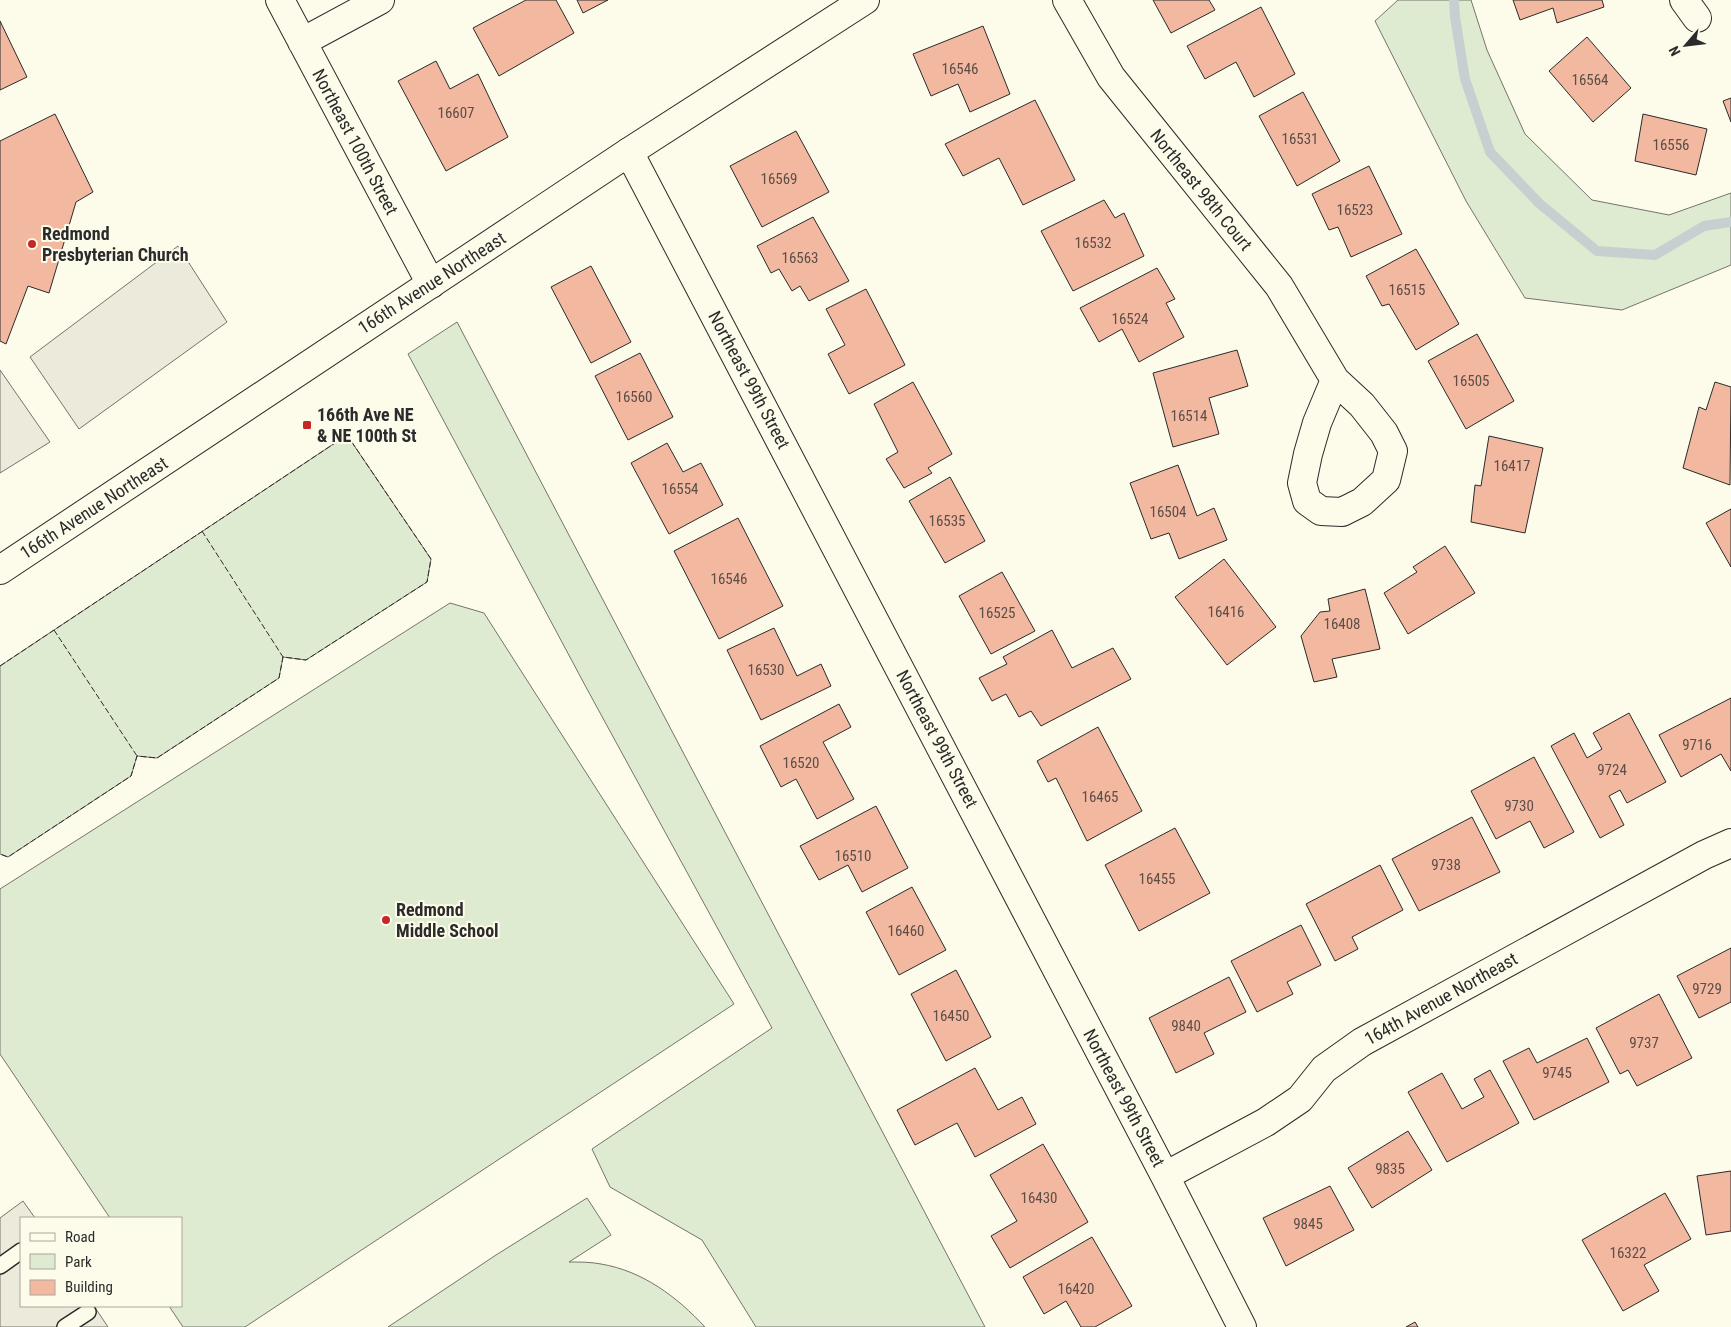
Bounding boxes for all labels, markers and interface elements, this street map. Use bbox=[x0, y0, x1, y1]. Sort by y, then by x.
north arrow bbox=[1661, 20, 1711, 70]
text: N bbox=[1665, 44, 1684, 59]
house number: 16546 bbox=[941, 60, 979, 78]
street label: Northeast 100th Street bbox=[308, 65, 403, 218]
house number: 16564 bbox=[1571, 71, 1609, 89]
house number: 16607 bbox=[437, 104, 475, 122]
street label: Northeast 98th Court bbox=[1146, 125, 1257, 255]
house number: 16531 bbox=[1281, 130, 1319, 148]
house number: 16556 bbox=[1652, 136, 1690, 154]
house number: 16569 bbox=[760, 170, 798, 188]
house number: 16523 bbox=[1336, 201, 1374, 219]
place label: Redmond Presbyterian Church bbox=[42, 223, 189, 265]
street label: 166th Avenue Northeast bbox=[354, 227, 509, 338]
house number: 16532 bbox=[1074, 234, 1112, 252]
marker: Redmond Presbyterian Church bbox=[26, 238, 38, 250]
house number: 16563 bbox=[781, 249, 819, 267]
house number: 16515 bbox=[1388, 281, 1426, 299]
street label: Northeast 99th Street bbox=[704, 307, 795, 452]
house number: 16524 bbox=[1111, 310, 1149, 328]
house number: 16505 bbox=[1452, 372, 1490, 390]
house number: 16560 bbox=[615, 388, 653, 406]
place label: 166th Ave NE & NE 100th St bbox=[317, 404, 417, 446]
house number: 16514 bbox=[1170, 407, 1208, 425]
marker: 166th Ave NE & NE 100th St bbox=[301, 419, 313, 431]
street label: 166th Avenue Northeast bbox=[16, 452, 171, 563]
house number: 16417 bbox=[1493, 457, 1531, 475]
house number: 16554 bbox=[661, 480, 699, 498]
house number: 16504 bbox=[1149, 503, 1187, 521]
house number: 16535 bbox=[928, 512, 966, 530]
house number: 16546 bbox=[710, 570, 748, 588]
house number: 16416 bbox=[1207, 603, 1245, 621]
house number: 16525 bbox=[978, 604, 1016, 622]
house number: 16408 bbox=[1323, 615, 1361, 633]
house number: 16530 bbox=[747, 661, 785, 679]
street label: Northeast 99th Street bbox=[892, 666, 983, 811]
house number: 9716 bbox=[1682, 736, 1712, 754]
house number: 16520 bbox=[782, 754, 820, 772]
house number: 9724 bbox=[1597, 761, 1627, 779]
house number: 16465 bbox=[1081, 788, 1119, 806]
house number: 9730 bbox=[1504, 797, 1534, 815]
house number: 16510 bbox=[834, 847, 872, 865]
house number: 9738 bbox=[1431, 856, 1461, 874]
house number: 16455 bbox=[1138, 870, 1176, 888]
place label: Redmond Middle School bbox=[396, 899, 499, 941]
marker: Redmond Middle School bbox=[380, 914, 392, 926]
house number: 16460 bbox=[887, 922, 925, 940]
street label: 164th Avenue Northeast bbox=[1361, 948, 1521, 1049]
house number: 9729 bbox=[1692, 980, 1722, 998]
house number: 16450 bbox=[932, 1007, 970, 1025]
house number: 9840 bbox=[1171, 1017, 1201, 1035]
street label: Northeast 99th Street bbox=[1079, 1025, 1170, 1170]
house number: 9737 bbox=[1629, 1034, 1659, 1052]
house number: 9745 bbox=[1542, 1064, 1572, 1082]
house number: 9835 bbox=[1375, 1160, 1405, 1178]
house number: 16430 bbox=[1020, 1189, 1058, 1207]
house number: 9845 bbox=[1293, 1215, 1323, 1233]
legend bbox=[20, 1217, 182, 1307]
text: Road bbox=[65, 1228, 95, 1246]
house number: 16322 bbox=[1609, 1244, 1647, 1262]
text: Park bbox=[65, 1253, 92, 1271]
text: Building bbox=[65, 1278, 113, 1296]
house number: 16420 bbox=[1057, 1280, 1095, 1298]

